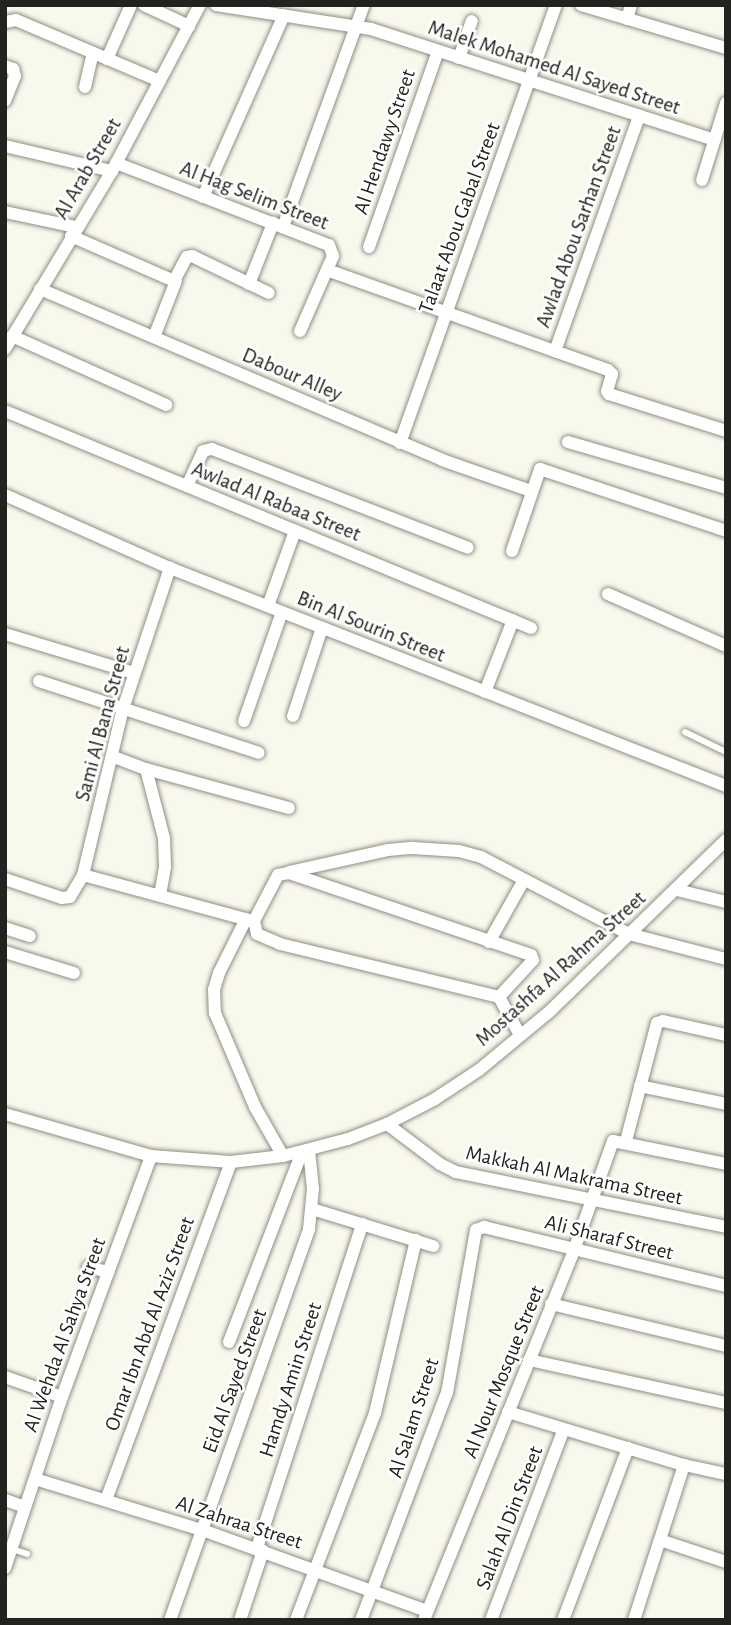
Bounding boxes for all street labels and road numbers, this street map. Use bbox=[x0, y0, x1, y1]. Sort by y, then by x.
street label: Malek Mohamed Al Sayed Street bbox=[425, 15, 683, 121]
street label: Al Hendawy Street bbox=[348, 66, 422, 218]
street label: Al Arab Street bbox=[49, 114, 127, 224]
street label: Talaat Abou Gabal Street bbox=[414, 119, 506, 317]
street label: Awlad Abou Sarhan Street bbox=[531, 123, 627, 331]
street label: Al Hag Selim Street bbox=[176, 156, 332, 236]
street label: Dabour Alley bbox=[238, 343, 346, 407]
street label: Awlad Al Rabaa Street bbox=[188, 457, 364, 547]
street label: Bin Al Sourin Street bbox=[293, 586, 449, 668]
street label: Sami Al Bana Street bbox=[70, 644, 136, 804]
street label: Mostashfa Al Rahma Street bbox=[471, 886, 651, 1052]
street label: Makkah Al Makrama Street bbox=[463, 1141, 685, 1211]
street label: Ali Sharaf Street bbox=[542, 1210, 676, 1266]
street label: Omar Ibn Abd Al Aziz Street bbox=[100, 1214, 200, 1434]
street label: Al Wehda Al Sahya Street bbox=[18, 1234, 112, 1436]
street label: Al Nour Mosque Street bbox=[458, 1282, 550, 1462]
street label: Hamdy Amin Street bbox=[254, 1300, 328, 1460]
street label: Eid Al Sayed Street bbox=[197, 1306, 273, 1456]
street label: Al Salam Street bbox=[383, 1355, 445, 1481]
street label: Salah Al Din Street bbox=[471, 1443, 549, 1593]
street label: Al Zahraa Street bbox=[173, 1491, 305, 1555]

